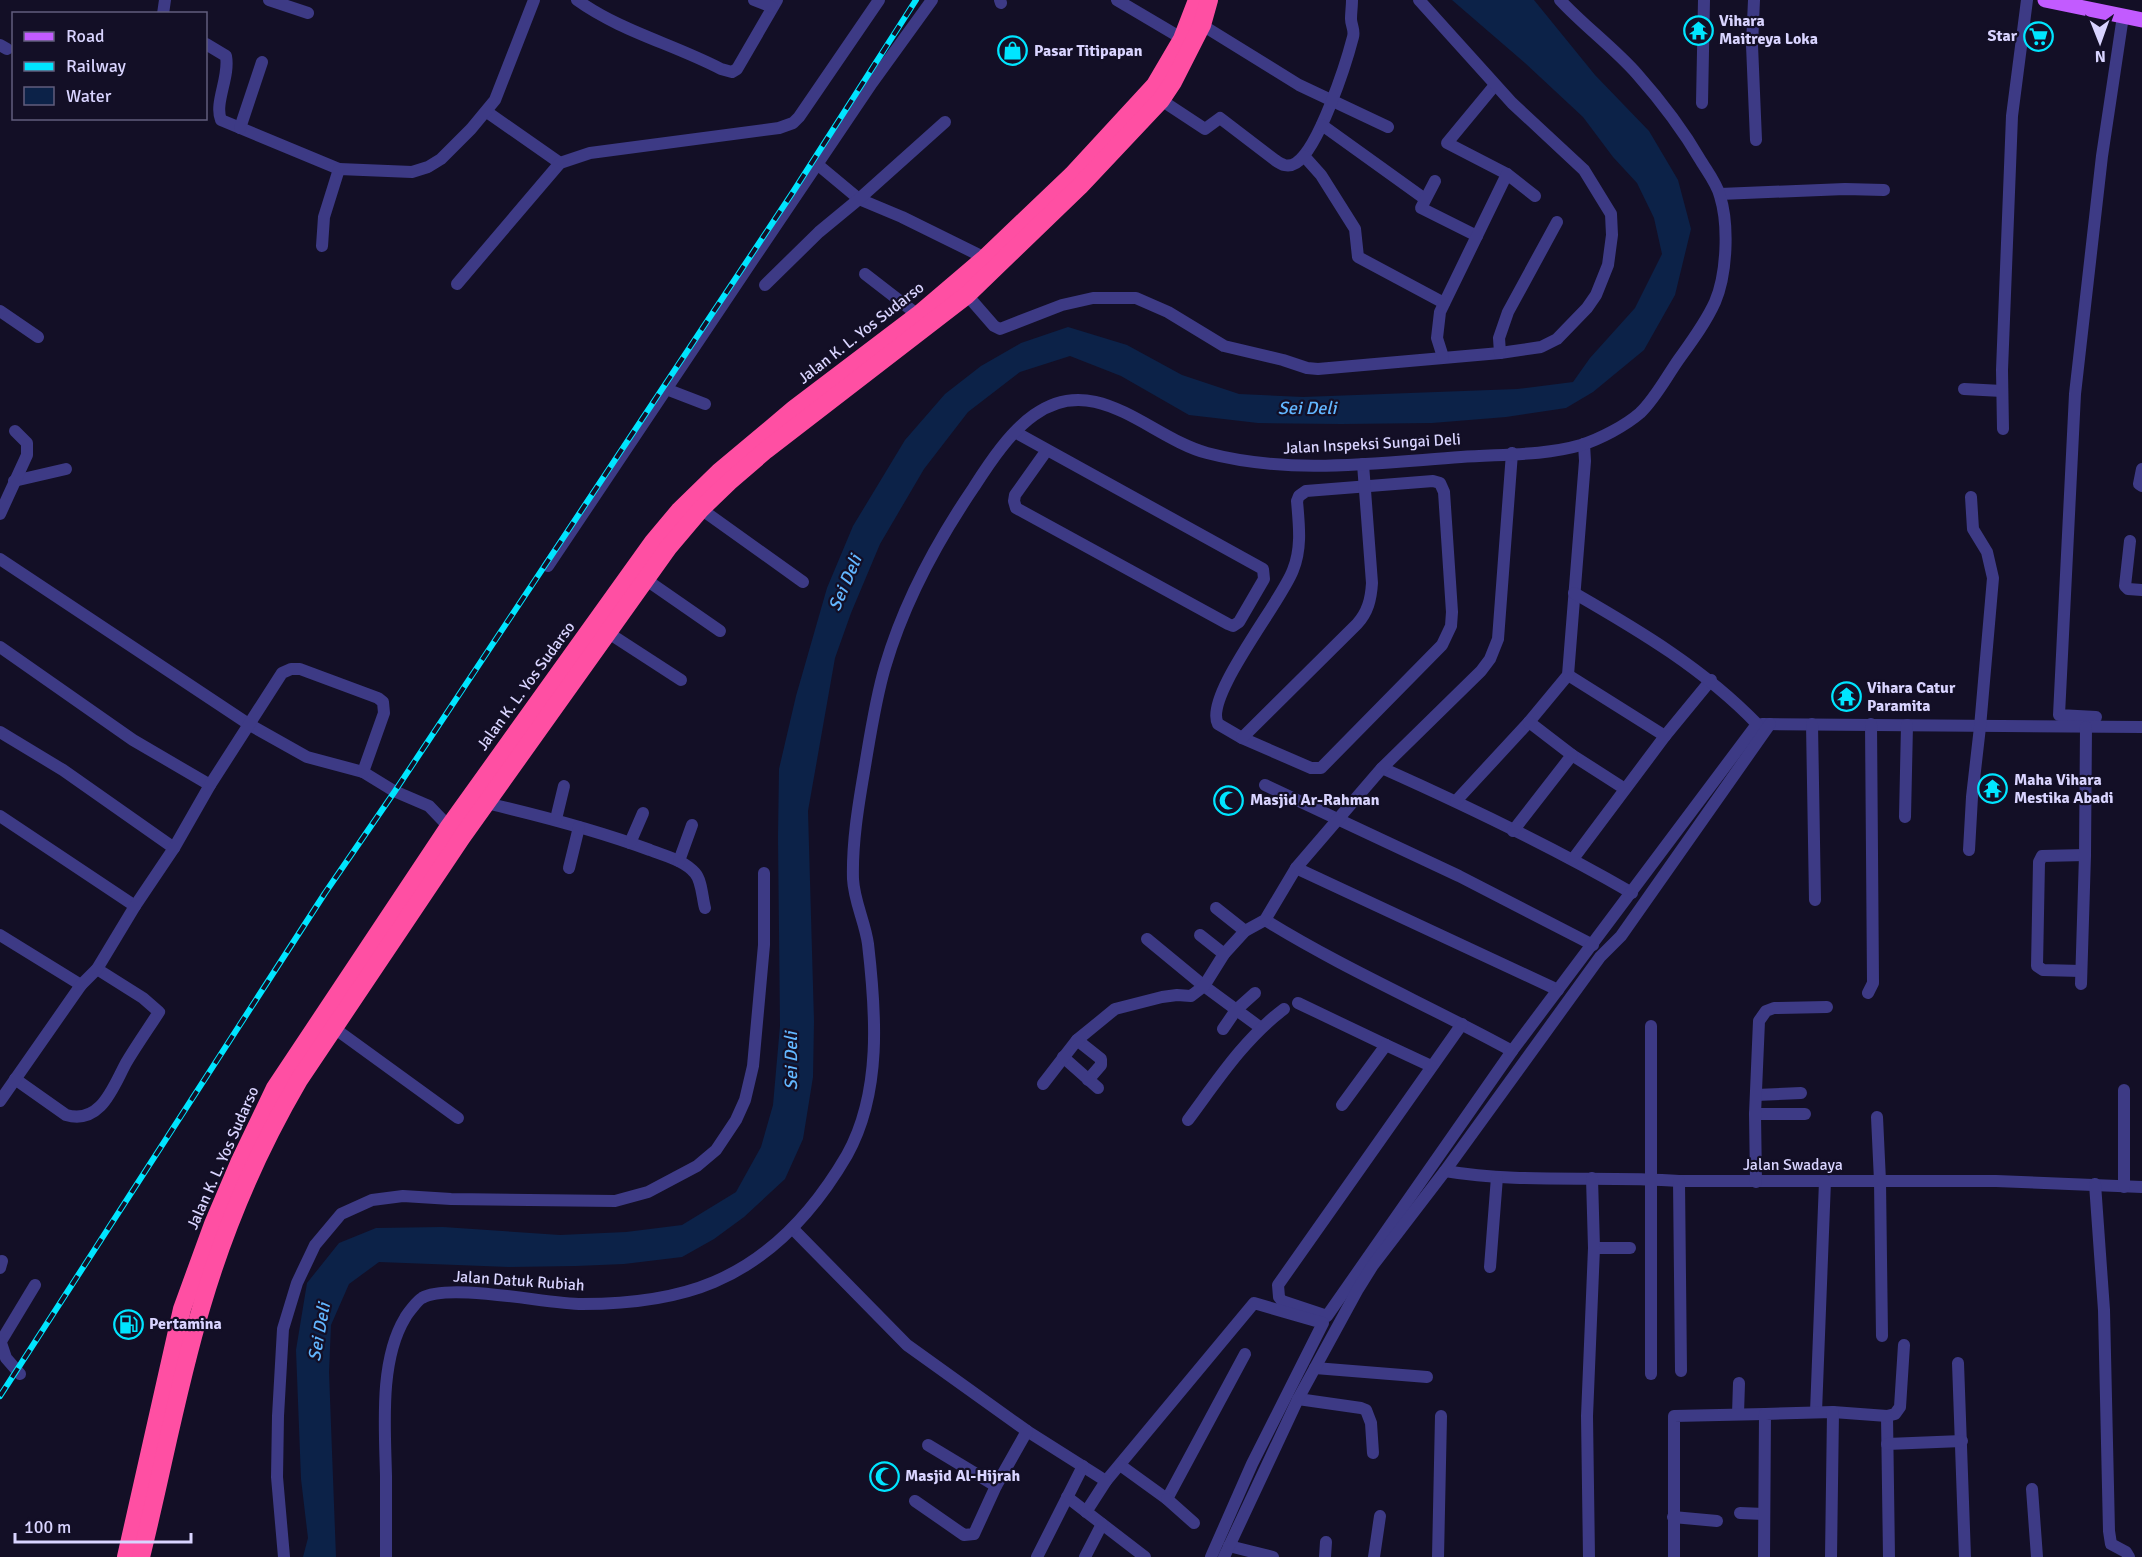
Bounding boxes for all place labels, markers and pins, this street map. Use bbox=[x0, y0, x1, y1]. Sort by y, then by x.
place label: Vihara Maitreya Loka bbox=[1719, 11, 1818, 49]
temple icon: Vihara Maitreya Loka bbox=[1682, 14, 1714, 46]
supermarket icon: Star bbox=[2022, 20, 2054, 52]
place label: Star bbox=[1988, 26, 2018, 46]
shop icon: Pasar Titipapan bbox=[997, 35, 1029, 67]
place label: Pasar Titipapan bbox=[1034, 41, 1143, 61]
place label: Vihara Catur Paramita bbox=[1867, 678, 1956, 716]
temple icon: Vihara Catur Paramita bbox=[1830, 681, 1862, 713]
place label: Maha Vihara Mestika Abadi bbox=[2014, 770, 2114, 808]
temple icon: Maha Vihara Mestika Abadi bbox=[1977, 773, 2009, 805]
mosque icon: Masjid Ar-Rahman bbox=[1213, 784, 1245, 816]
place label: Masjid Ar-Rahman bbox=[1250, 790, 1380, 810]
fuel station icon: Pertamina bbox=[112, 1308, 144, 1340]
place label: Pertamina bbox=[149, 1314, 222, 1334]
mosque icon: Masjid Al-Hijrah bbox=[868, 1460, 900, 1492]
place label: Masjid Al-Hijrah bbox=[905, 1466, 1020, 1486]

